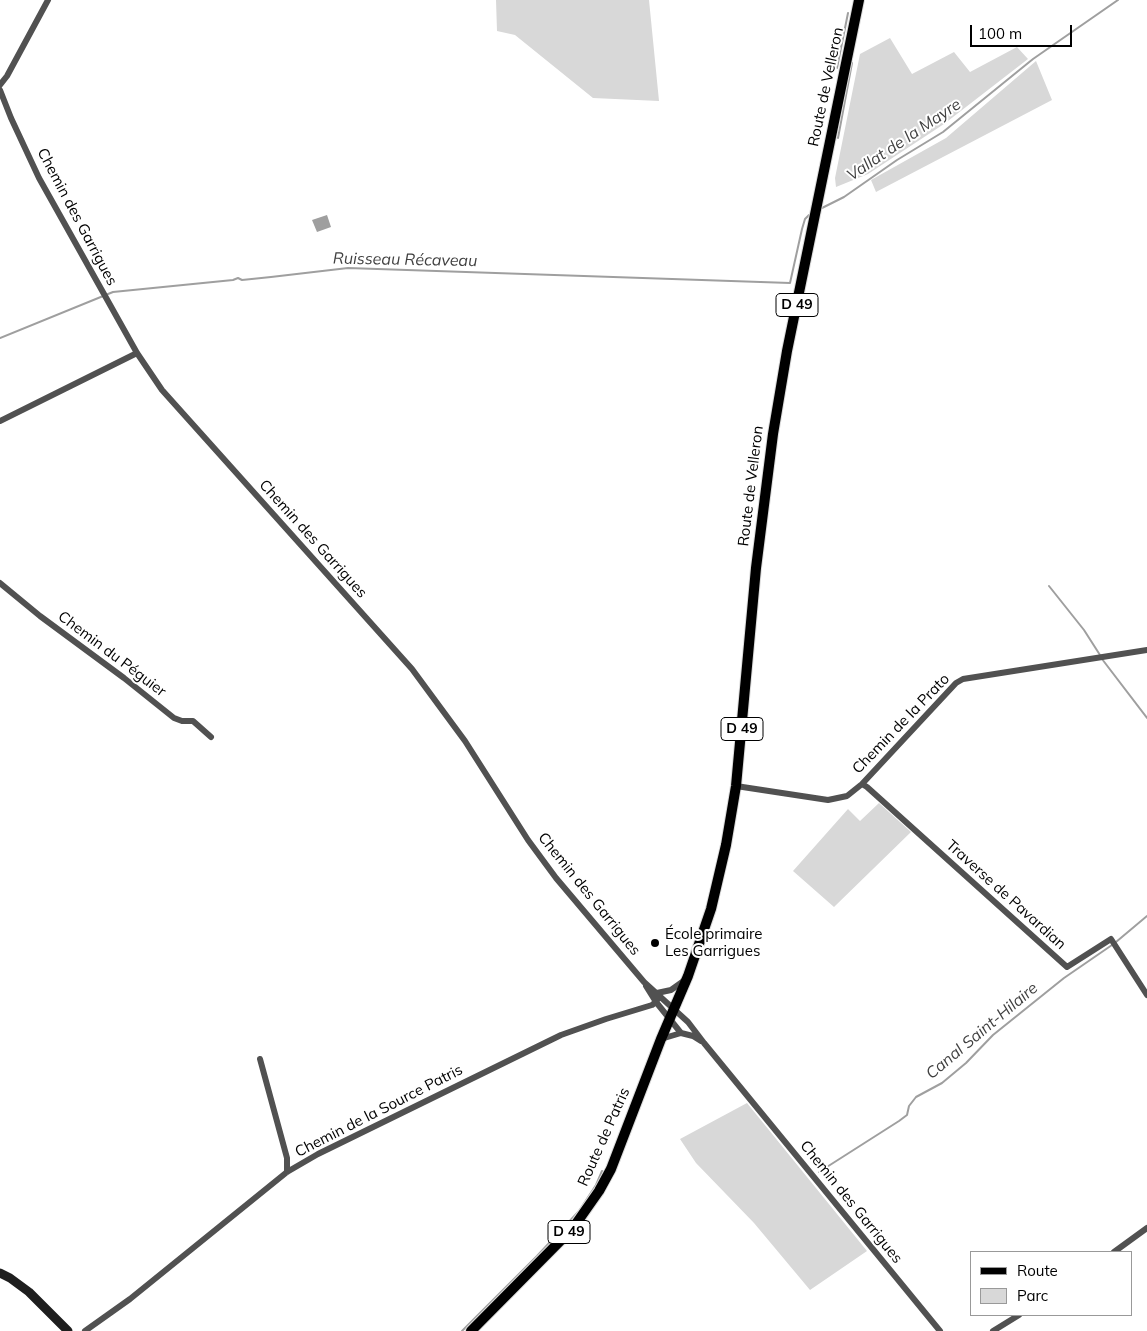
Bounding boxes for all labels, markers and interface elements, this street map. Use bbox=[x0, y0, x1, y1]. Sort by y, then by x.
scale bar bbox=[972, 15, 1074, 47]
text: 100 m bbox=[978, 24, 1022, 43]
street label: Route de Velleron bbox=[805, 26, 847, 148]
water label: Vallat de la Mayre bbox=[843, 95, 965, 185]
street label: Chemin des Garrigues bbox=[33, 145, 121, 289]
water label: Ruisseau Récaveau bbox=[333, 249, 477, 271]
road number: D 49 bbox=[776, 294, 818, 316]
street label: Route de Velleron bbox=[735, 425, 767, 547]
street label: Chemin des Garrigues bbox=[255, 476, 371, 602]
street label: Chemin du Péguier bbox=[54, 607, 170, 701]
street label: Chemin de la Prato bbox=[849, 670, 953, 778]
road number: D 49 bbox=[721, 718, 763, 741]
street label: Chemin des Garrigues bbox=[534, 829, 644, 959]
street label: Traverse de Pavardian bbox=[942, 836, 1070, 954]
place label: École primaire Les Garrigues bbox=[665, 925, 763, 960]
marker: École primaire Les Garrigues bbox=[649, 937, 661, 949]
water label: Canal Saint-Hilaire bbox=[922, 979, 1042, 1083]
street label: Chemin de la Source Patris bbox=[292, 1061, 466, 1161]
street label: Route de Patris bbox=[574, 1085, 634, 1189]
street label: Chemin des Garrigues bbox=[796, 1137, 906, 1267]
road number: D 49 bbox=[548, 1220, 590, 1244]
legend bbox=[970, 1251, 1132, 1316]
text: Route bbox=[1017, 1261, 1058, 1280]
text: Parc bbox=[1017, 1286, 1048, 1305]

